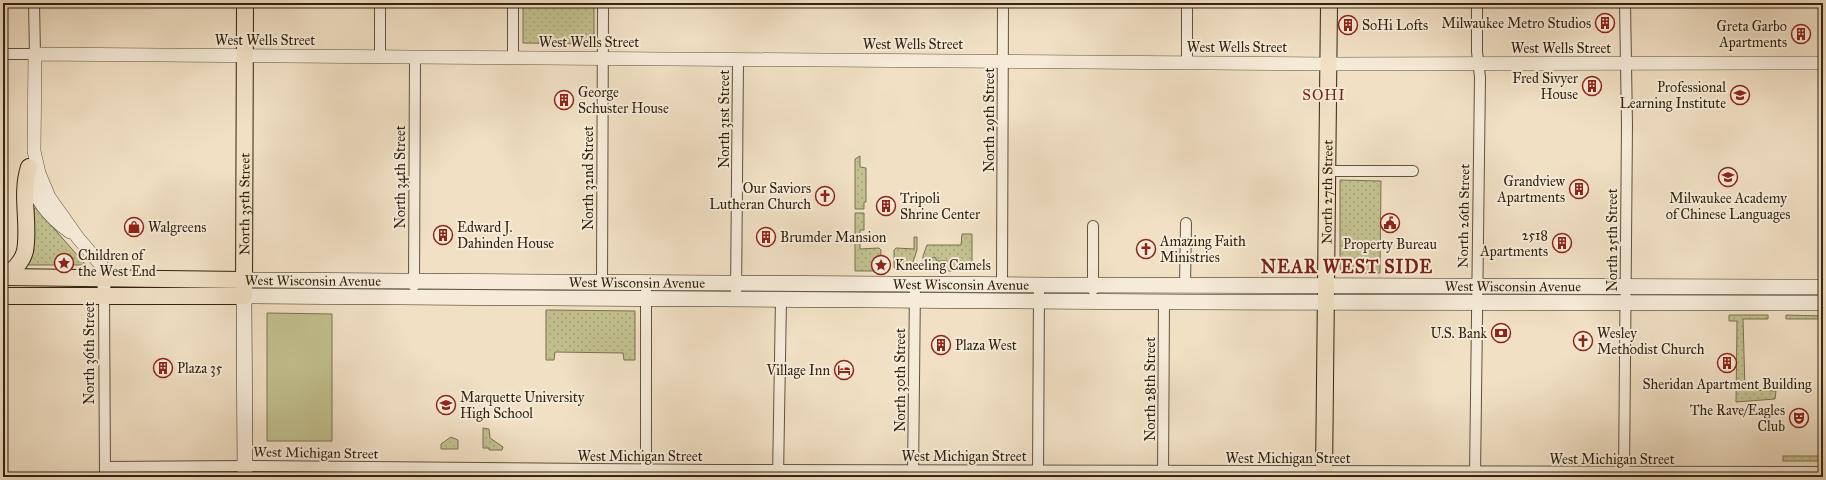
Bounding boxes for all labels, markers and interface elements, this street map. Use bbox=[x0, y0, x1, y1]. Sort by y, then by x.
building icon: Milwaukee Metro Studios bbox=[1594, 12, 1616, 34]
building icon: SoHi Lofts bbox=[1337, 14, 1359, 36]
place label: Milwaukee Metro Studios bbox=[1442, 15, 1591, 32]
place label: SoHi Lofts bbox=[1362, 17, 1428, 34]
place label: Greta Garbo Apartments bbox=[1717, 18, 1787, 51]
building icon: Greta Garbo Apartments bbox=[1790, 23, 1812, 45]
street label: West Wells Street bbox=[215, 32, 315, 49]
street label: West Wells Street bbox=[539, 34, 639, 51]
street label: West Wells Street bbox=[863, 36, 963, 53]
street label: West Wells Street bbox=[1187, 39, 1287, 56]
street label: West Wells Street bbox=[1511, 40, 1611, 57]
street label: North 29th Street bbox=[981, 68, 998, 172]
street label: North 31st Street bbox=[716, 70, 733, 168]
place label: Fred Sivyer House bbox=[1512, 70, 1579, 103]
building icon: Fred Sivyer House bbox=[1581, 75, 1603, 97]
place label: Professional Learning Institute bbox=[1620, 79, 1726, 112]
place label: George Schuster House bbox=[578, 84, 669, 117]
school or university icon: Professional Learning Institute bbox=[1729, 84, 1751, 106]
district label: SOHI bbox=[1302, 86, 1346, 104]
building icon: George Schuster House bbox=[553, 89, 575, 111]
street label: North 34th Street bbox=[392, 125, 409, 229]
street label: North 32nd Street bbox=[580, 126, 597, 230]
street label: North 27th Street bbox=[1318, 140, 1336, 244]
street label: North 35th Street bbox=[236, 153, 253, 255]
street label: North 26th Street bbox=[1455, 164, 1473, 268]
school or university icon: Milwaukee Academy of Chinese Languages bbox=[1717, 166, 1739, 188]
place label: Grandview Apartments bbox=[1496, 173, 1566, 206]
building icon: Grandview Apartments bbox=[1568, 178, 1590, 200]
place label: Our Saviors Lutheran Church bbox=[709, 180, 811, 213]
church icon: Our Saviors Lutheran Church bbox=[814, 185, 836, 207]
street label: North 25th Street bbox=[1604, 188, 1621, 292]
place label: Tripoli Shrine Center bbox=[900, 190, 981, 223]
place label: Milwaukee Academy of Chinese Languages bbox=[1666, 190, 1790, 223]
building icon: Tripoli Shrine Center bbox=[875, 195, 897, 217]
public building icon: Property Bureau bbox=[1379, 212, 1401, 234]
shop icon: Walgreens bbox=[123, 216, 145, 238]
place label: Walgreens bbox=[148, 219, 206, 236]
place label: Edward J. Dahinden House bbox=[457, 219, 554, 252]
building icon: Edward J. Dahinden House bbox=[432, 224, 454, 246]
building icon: Brumder Mansion bbox=[755, 226, 777, 248]
place label: 2518 Apartments bbox=[1479, 227, 1548, 260]
place label: Brumder Mansion bbox=[780, 229, 887, 246]
building icon: 2518 Apartments bbox=[1551, 232, 1573, 254]
place label: Amazing Faith Ministries bbox=[1159, 233, 1246, 266]
place label: Property Bureau bbox=[1343, 236, 1438, 253]
church icon: Amazing Faith Ministries bbox=[1135, 238, 1157, 260]
place label: Children of the West End bbox=[78, 247, 156, 280]
place icon: Children of the West End bbox=[53, 252, 75, 274]
place icon: Kneeling Camels bbox=[870, 254, 892, 276]
district label: NEAR WEST SIDE bbox=[1261, 256, 1433, 278]
place label: Kneeling Camels bbox=[895, 257, 991, 274]
street label: West Wisconsin Avenue bbox=[245, 272, 381, 289]
street label: West Wisconsin Avenue bbox=[569, 274, 705, 291]
street label: West Wisconsin Avenue bbox=[893, 276, 1029, 293]
street label: West Wisconsin Avenue bbox=[1445, 278, 1581, 295]
street label: North 36th Street bbox=[81, 301, 98, 405]
bank icon: U.S. Bank bbox=[1490, 322, 1512, 344]
place label: U.S. Bank bbox=[1430, 325, 1487, 342]
place label: Wesley Methodist Church bbox=[1597, 325, 1705, 358]
street label: North 30th Street bbox=[892, 328, 909, 432]
church icon: Wesley Methodist Church bbox=[1572, 330, 1594, 352]
building icon: Plaza West bbox=[930, 334, 952, 356]
place label: Plaza West bbox=[955, 337, 1017, 354]
street label: North 28th Street bbox=[1142, 337, 1159, 441]
building icon: Sheridan Apartment Building bbox=[1716, 352, 1738, 374]
building icon: Plaza 35 bbox=[152, 357, 174, 379]
hotel icon: Village Inn bbox=[833, 359, 855, 381]
place label: Plaza 35 bbox=[177, 360, 223, 377]
place label: Village Inn bbox=[765, 362, 830, 379]
place label: Sheridan Apartment Building bbox=[1642, 376, 1812, 393]
place label: Marquette University High School bbox=[460, 389, 585, 422]
school or university icon: Marquette University High School bbox=[435, 394, 457, 416]
place label: The Rave/Eagles Club bbox=[1690, 402, 1785, 435]
theatre icon: The Rave/Eagles Club bbox=[1788, 407, 1810, 429]
street label: West Michigan Street bbox=[253, 443, 379, 463]
street label: West Michigan Street bbox=[577, 448, 703, 465]
street label: West Michigan Street bbox=[901, 448, 1027, 465]
street label: West Michigan Street bbox=[1225, 450, 1351, 467]
street label: West Michigan Street bbox=[1549, 451, 1675, 468]

